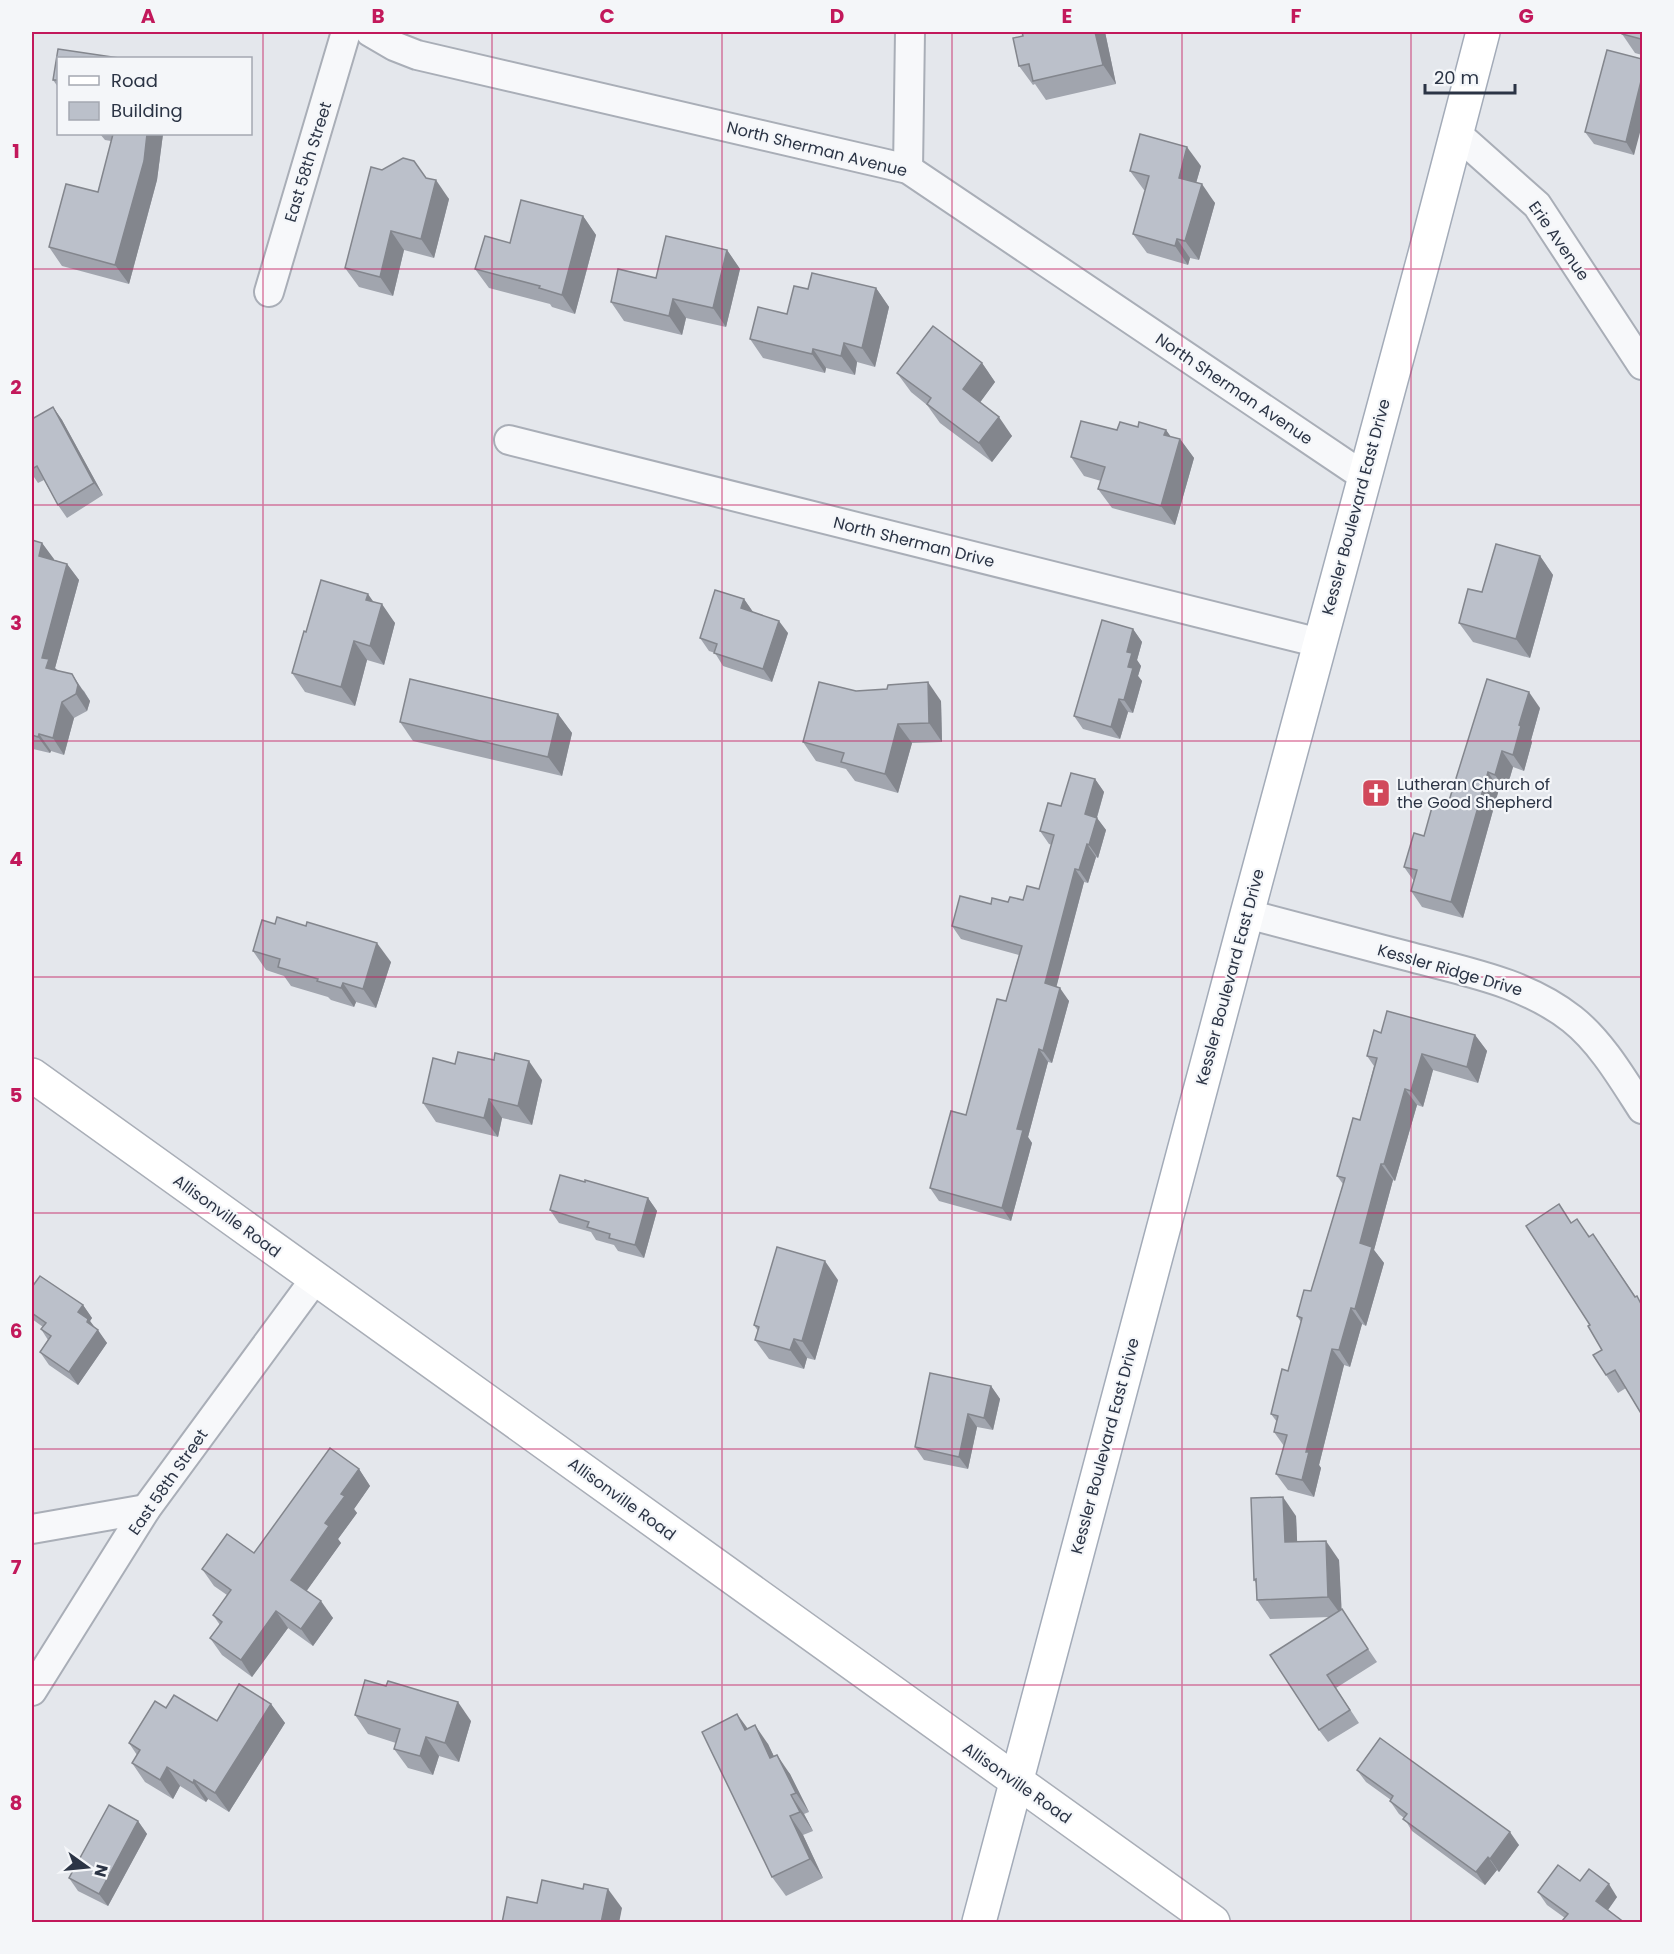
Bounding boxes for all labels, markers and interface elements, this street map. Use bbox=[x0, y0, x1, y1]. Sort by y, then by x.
text: A bbox=[141, 2, 156, 30]
text: B bbox=[371, 2, 385, 30]
text: C bbox=[599, 2, 615, 30]
text: D bbox=[830, 2, 844, 30]
text: E bbox=[1062, 2, 1072, 30]
text: F bbox=[1291, 2, 1302, 30]
text: G bbox=[1518, 2, 1534, 30]
legend bbox=[57, 57, 252, 135]
scale bar bbox=[1425, 57, 1515, 95]
text: 20 m bbox=[1434, 65, 1479, 90]
text: Road bbox=[111, 68, 158, 93]
text: Building bbox=[111, 98, 183, 123]
street label: East 58th Street bbox=[279, 99, 337, 225]
street label: North Sherman Avenue bbox=[724, 115, 910, 183]
text: 1 bbox=[12, 137, 20, 165]
street label: Erie Avenue bbox=[1523, 197, 1595, 285]
street label: North Sherman Avenue bbox=[1151, 328, 1317, 450]
text: 2 bbox=[10, 373, 22, 401]
street label: Kessler Boulevard East Drive bbox=[1316, 396, 1396, 618]
street label: North Sherman Drive bbox=[831, 511, 997, 573]
text: 3 bbox=[10, 609, 22, 637]
place label: Lutheran Church of the Good Shepherd bbox=[1397, 773, 1553, 814]
church icon: Lutheran Church of the Good Shepherd bbox=[1360, 777, 1392, 809]
text: 4 bbox=[9, 845, 23, 873]
street label: Kessler Boulevard East Drive bbox=[1190, 866, 1270, 1088]
street label: Kessler Ridge Drive bbox=[1375, 938, 1525, 1002]
text: 5 bbox=[10, 1081, 23, 1109]
street label: Allisonville Road bbox=[168, 1169, 286, 1263]
text: 6 bbox=[10, 1317, 22, 1345]
street label: Kessler Boulevard East Drive bbox=[1065, 1335, 1145, 1557]
street label: East 58th Street bbox=[123, 1424, 213, 1540]
street label: Allisonville Road bbox=[563, 1452, 681, 1546]
text: 7 bbox=[11, 1553, 22, 1581]
street label: Allisonville Road bbox=[958, 1737, 1076, 1829]
text: 8 bbox=[10, 1789, 22, 1817]
north arrow bbox=[57, 1837, 117, 1897]
text: N bbox=[88, 1862, 114, 1880]

